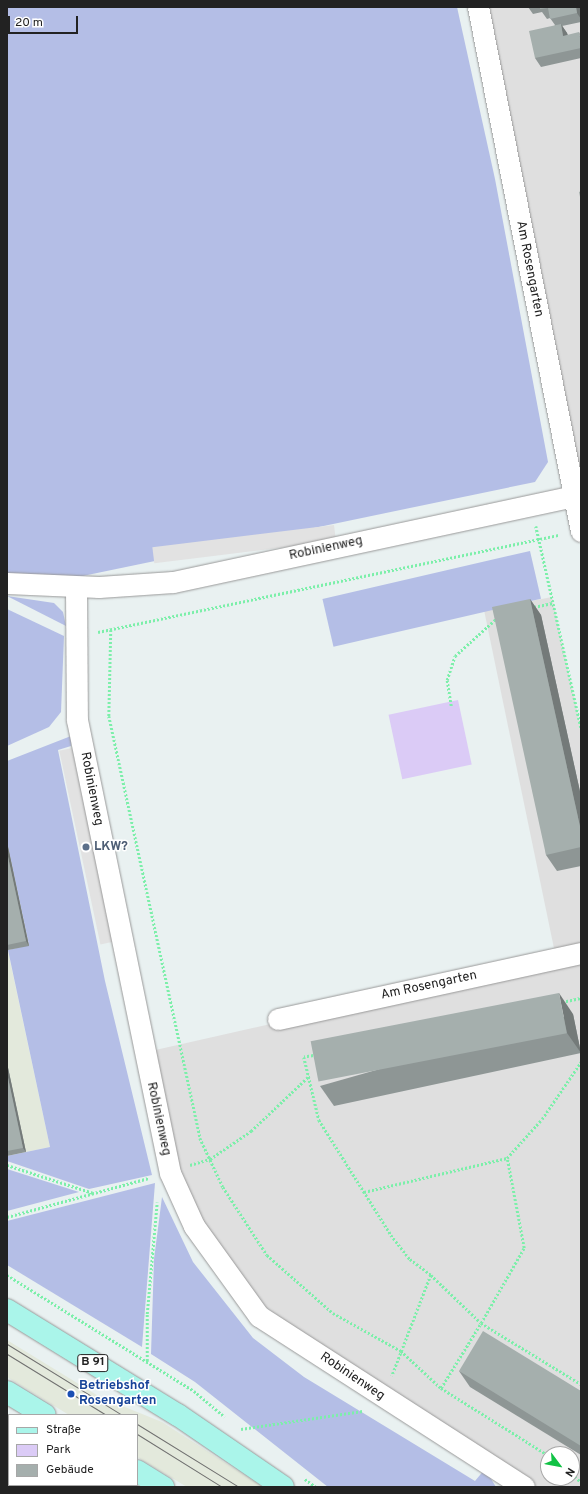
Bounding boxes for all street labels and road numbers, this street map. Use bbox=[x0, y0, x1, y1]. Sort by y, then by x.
street label: Am Rosengarten bbox=[512, 219, 546, 319]
street label: Robinienweg bbox=[288, 534, 364, 564]
street label: Robinienweg bbox=[76, 751, 106, 827]
street label: Am Rosengarten bbox=[380, 968, 478, 1004]
street label: Robinienweg bbox=[143, 1081, 173, 1157]
street label: Robinienweg bbox=[317, 1350, 387, 1404]
road number: B 91 bbox=[77, 1353, 109, 1373]

